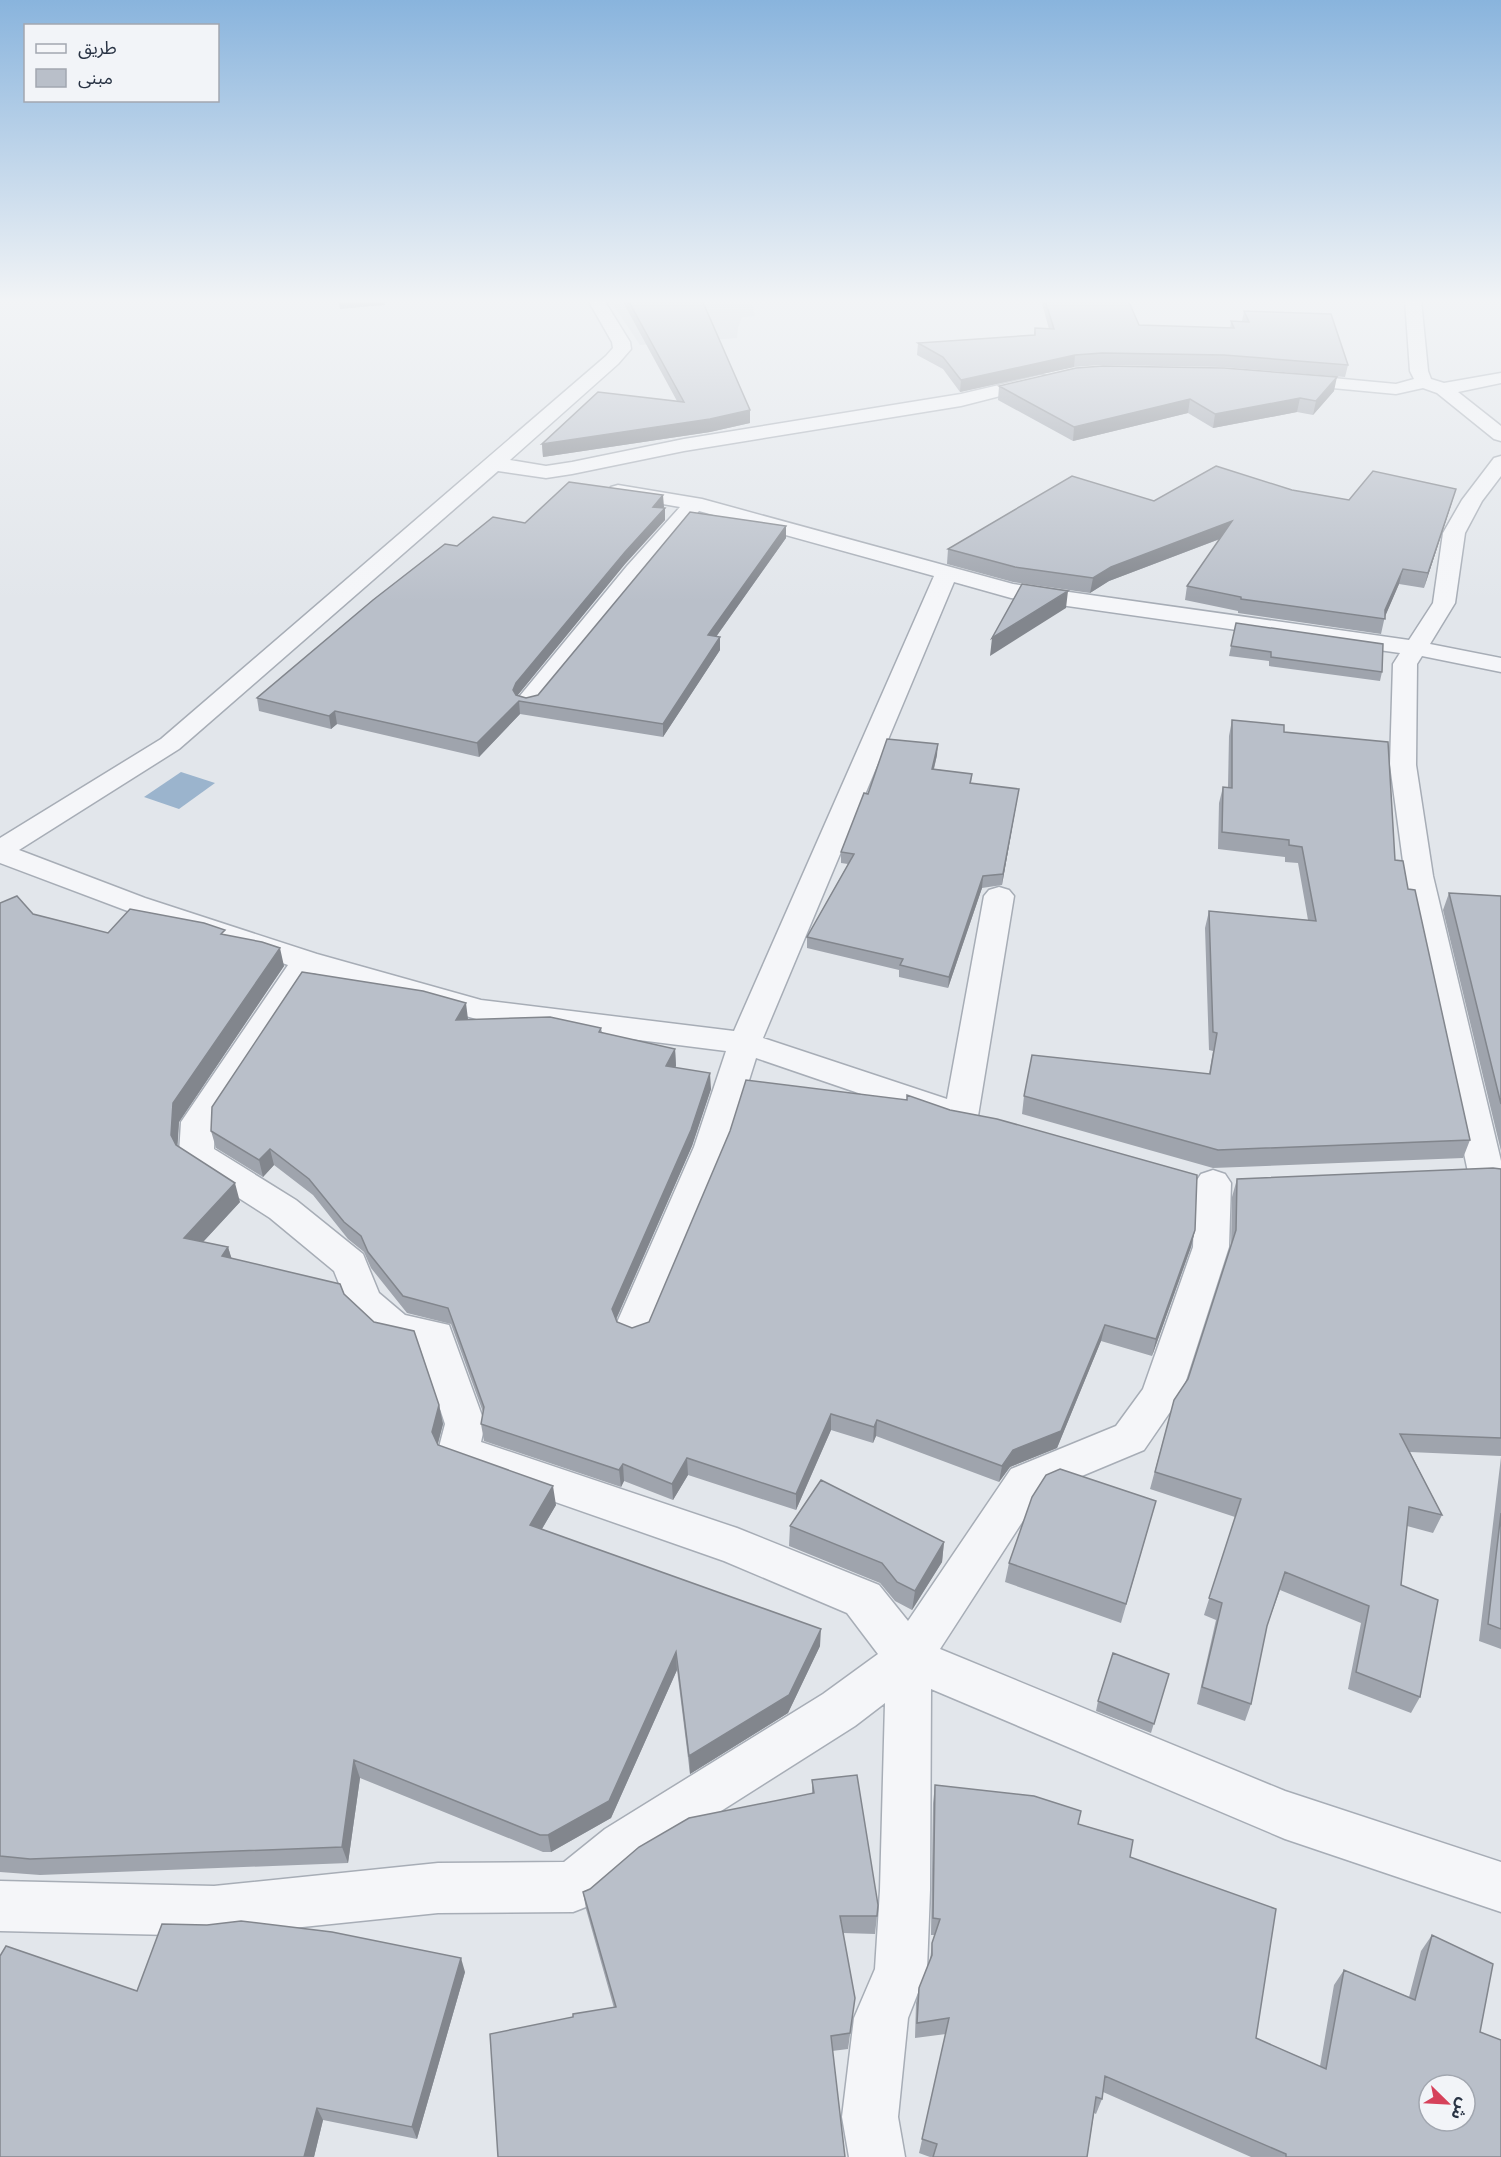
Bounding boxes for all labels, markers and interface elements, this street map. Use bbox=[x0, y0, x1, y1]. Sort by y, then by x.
legend bbox=[24, 24, 219, 102]
text: طريق bbox=[78, 37, 117, 59]
text: مبنى bbox=[78, 67, 113, 89]
north arrow bbox=[1417, 2073, 1477, 2133]
text: ش bbox=[1447, 2095, 1473, 2123]

